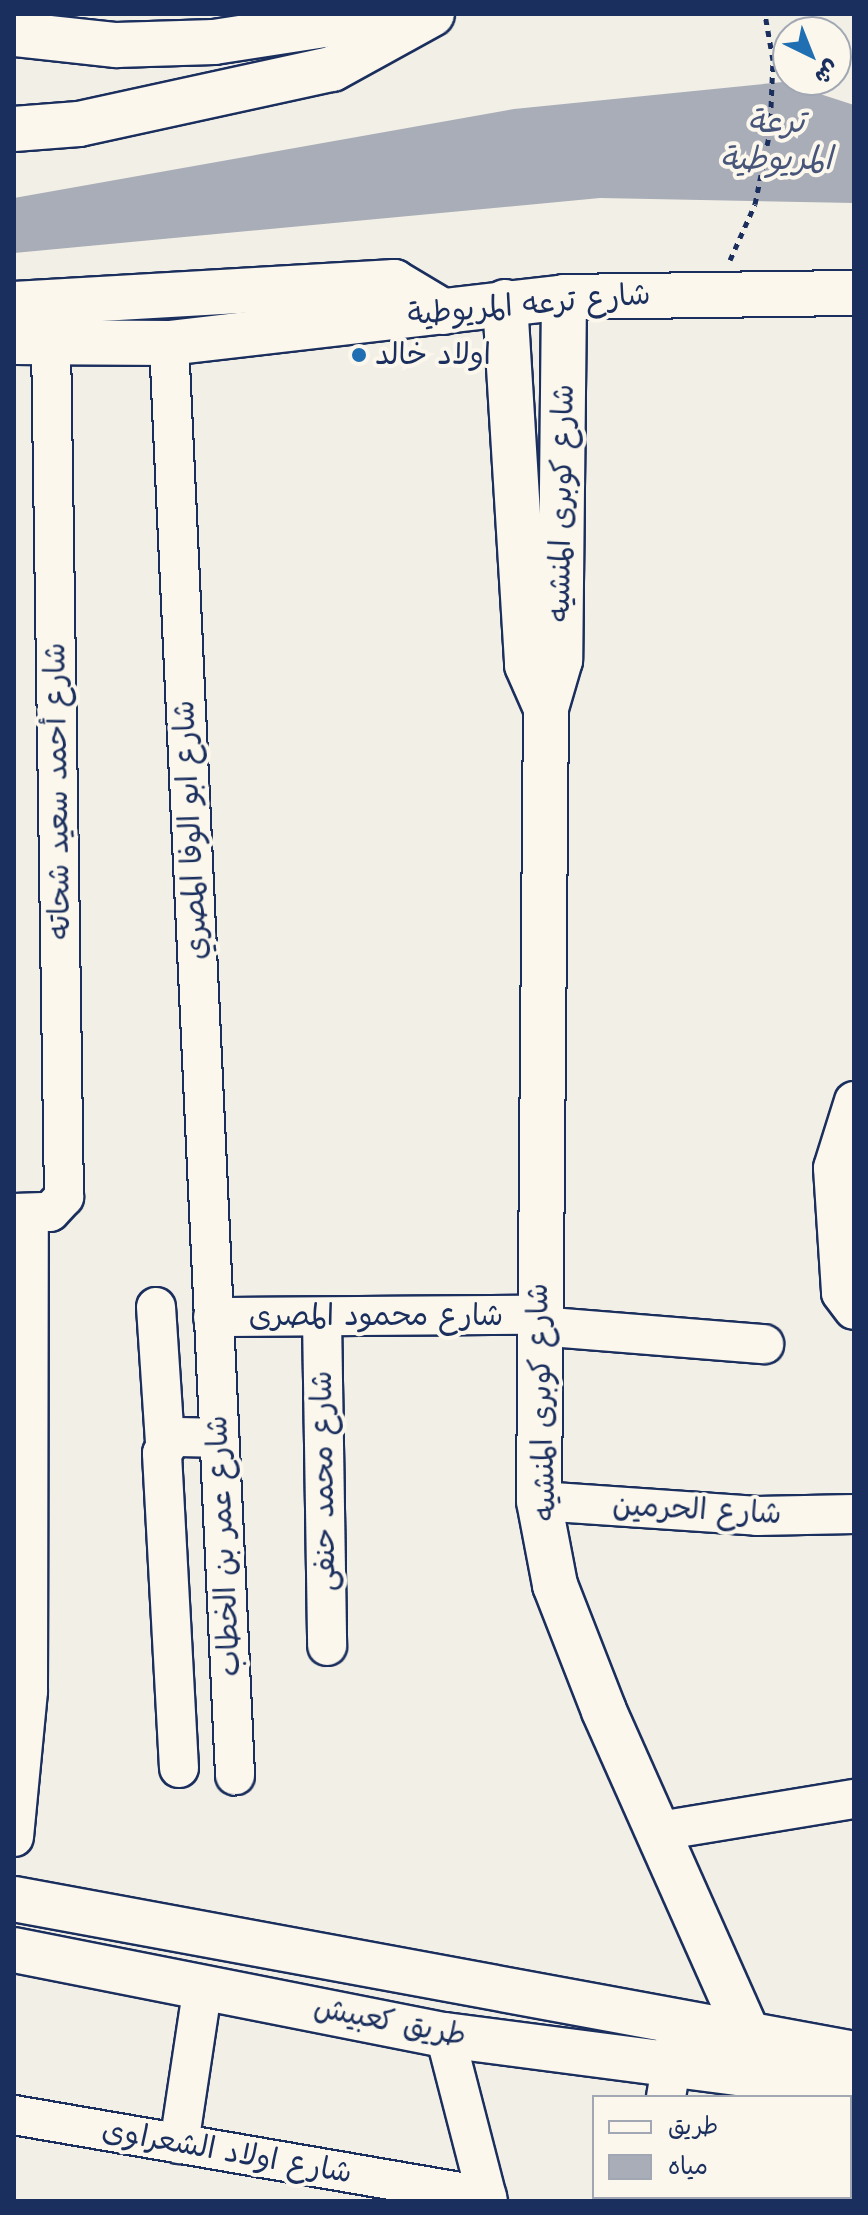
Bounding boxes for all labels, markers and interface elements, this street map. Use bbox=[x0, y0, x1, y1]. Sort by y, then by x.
north arrow bbox=[772, 16, 852, 96]
text: ش bbox=[809, 54, 845, 90]
water label: ترعة المريوطية bbox=[720, 104, 832, 179]
street label: شارع ترعه المريوطية bbox=[406, 276, 652, 334]
place label: اولاد خالد bbox=[375, 337, 491, 373]
marker: اولاد خالد bbox=[350, 346, 368, 364]
street label: شارع كوبرى المنشيه bbox=[542, 384, 582, 622]
street label: شارع أحمد سعيد شحاته bbox=[37, 642, 79, 940]
street label: شارع ابو الوفا المصري bbox=[166, 699, 216, 961]
street label: شارع كوبرى المنشيه bbox=[520, 1282, 564, 1522]
street label: شارع محمود المصرى bbox=[249, 1298, 503, 1334]
street label: شارع محمد حنفى bbox=[304, 1370, 344, 1592]
street label: شارع عمر بن الخطاب bbox=[199, 1415, 249, 1677]
street label: شارع الحرمين bbox=[612, 1488, 782, 1532]
street label: طريق كعبيش bbox=[311, 1990, 469, 2054]
legend bbox=[592, 2095, 852, 2199]
street label: شارع اولاد الشعراوى bbox=[99, 2112, 355, 2192]
text: طريق bbox=[668, 2112, 718, 2140]
text: مياه bbox=[668, 2152, 708, 2180]

